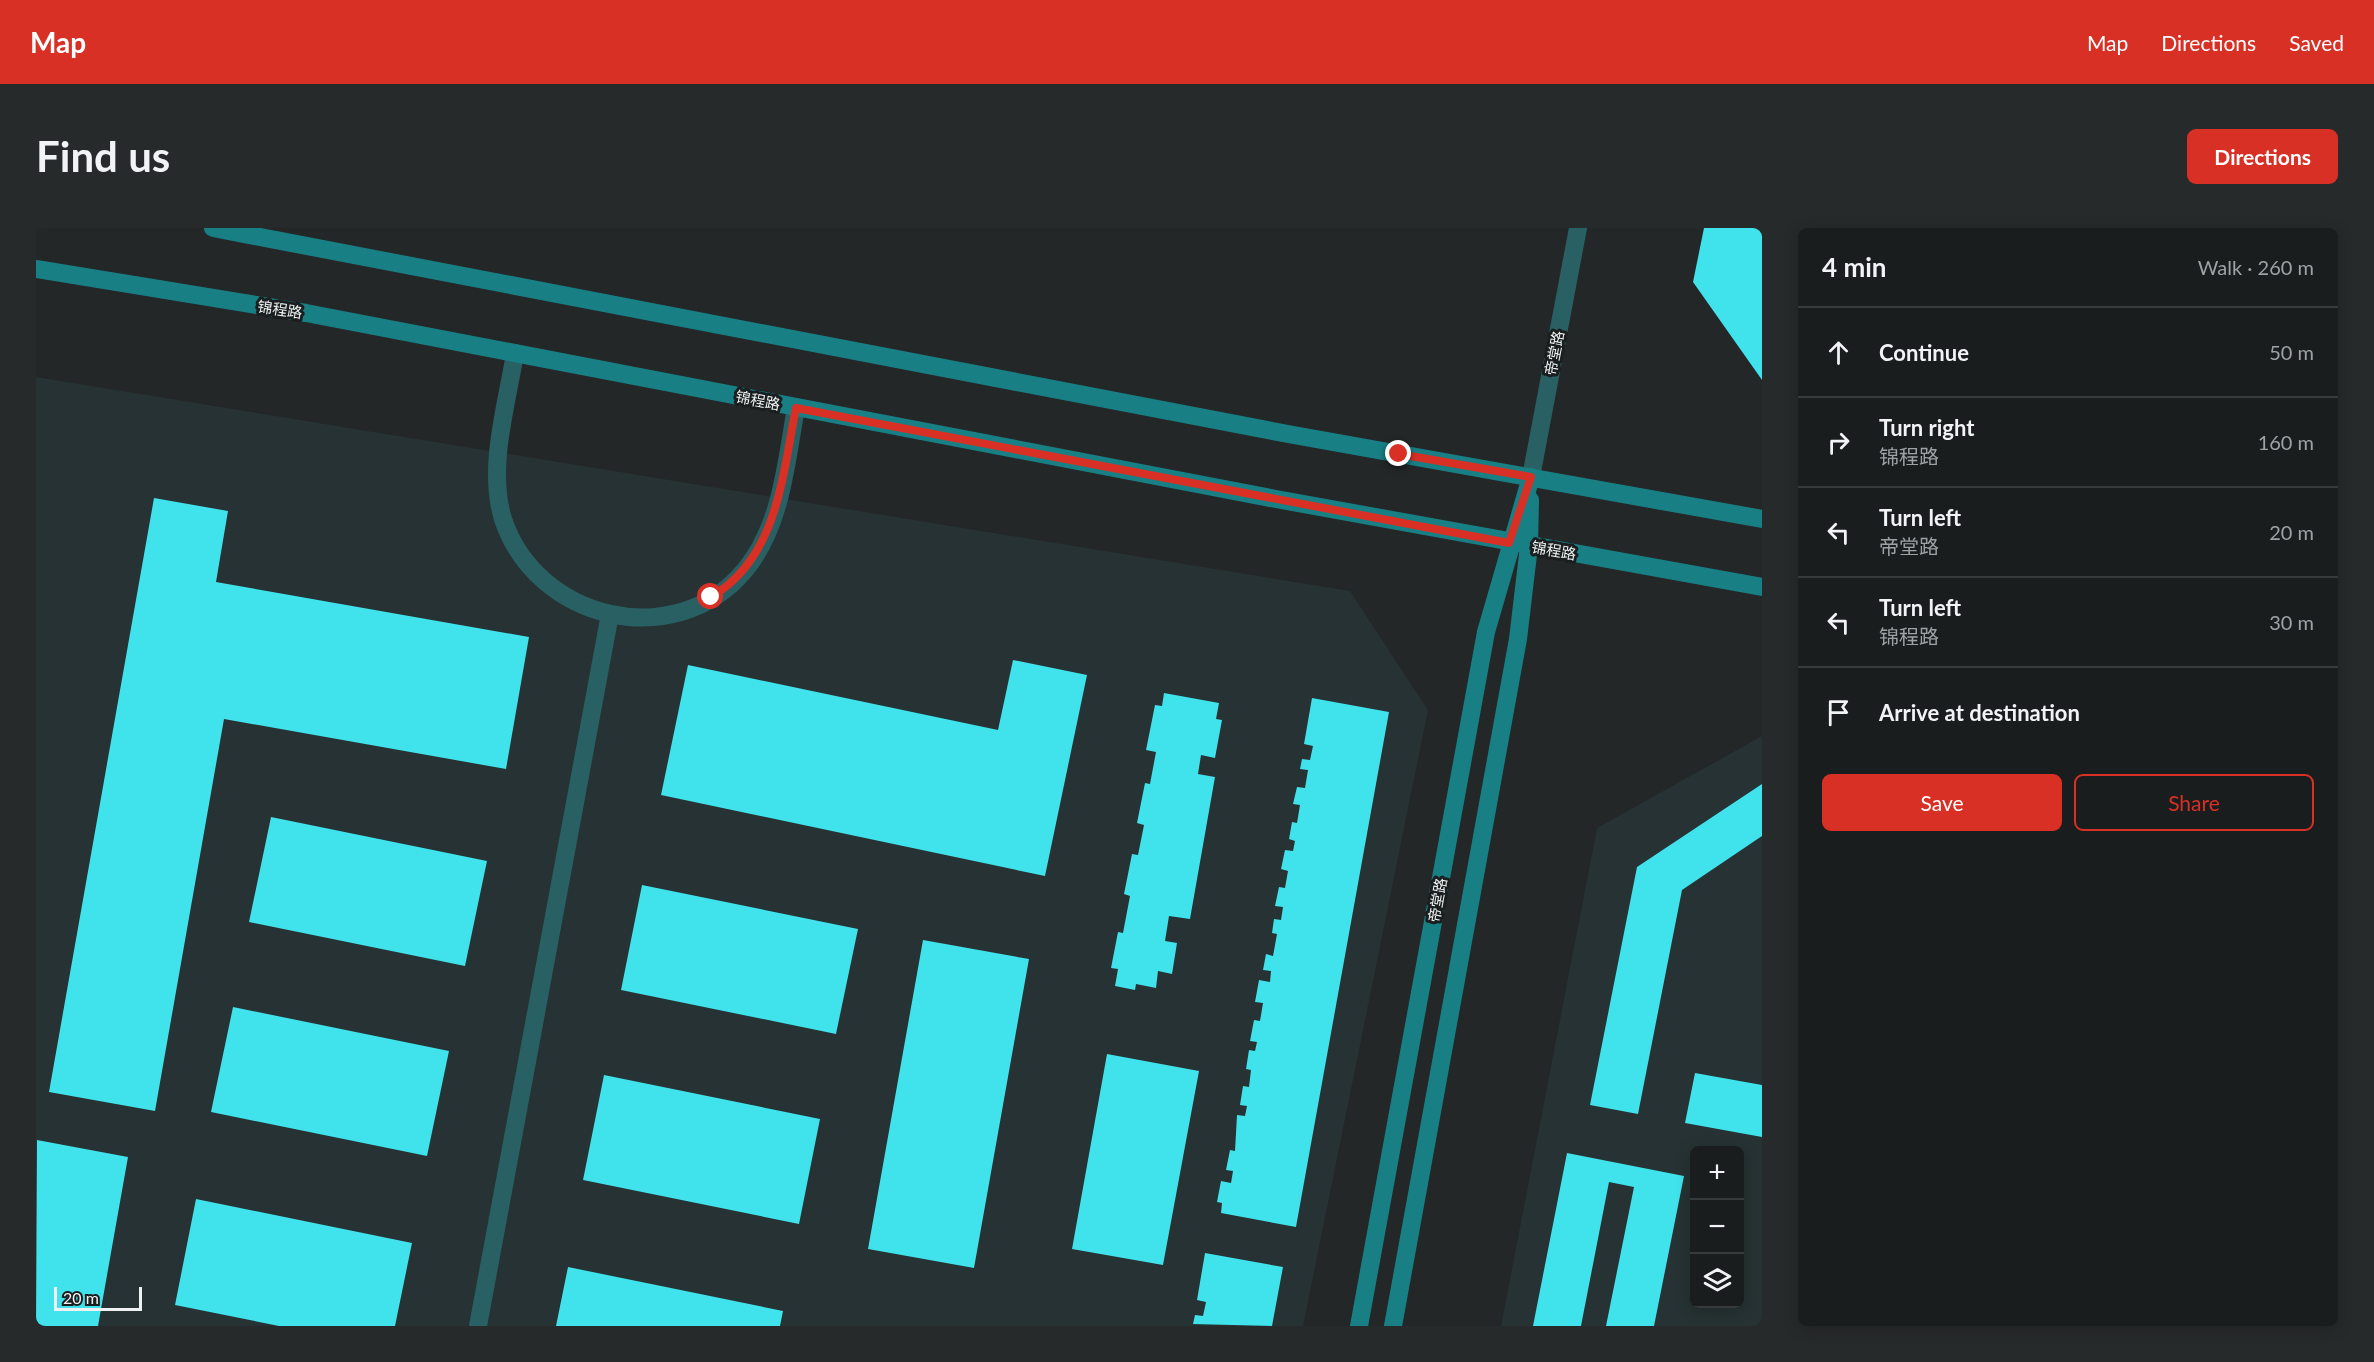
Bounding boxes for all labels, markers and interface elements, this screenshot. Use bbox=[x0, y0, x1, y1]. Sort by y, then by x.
text: Map bbox=[30, 25, 86, 59]
text: Map bbox=[2087, 30, 2128, 55]
text: Directions bbox=[2161, 30, 2256, 55]
text: Saved bbox=[2289, 30, 2344, 55]
button: Directions bbox=[2187, 129, 2338, 184]
text: Find us bbox=[36, 131, 170, 181]
text: 4 min bbox=[1822, 251, 1886, 283]
text: Walk · 260 m bbox=[2198, 255, 2314, 279]
street label: 锦程路 bbox=[256, 297, 304, 321]
street label: 帝堂路 bbox=[1541, 329, 1567, 377]
icon: ahead bbox=[1822, 336, 1855, 369]
text: Continue bbox=[1879, 339, 1969, 366]
text: 50 m bbox=[2269, 340, 2314, 364]
street label: 锦程路 bbox=[734, 387, 782, 413]
text: Turn right bbox=[1879, 414, 1974, 441]
icon: right bbox=[1822, 426, 1855, 459]
text: 160 m bbox=[2258, 430, 2314, 454]
route end bbox=[1385, 440, 1411, 466]
text: 锦程路 bbox=[1879, 444, 1939, 468]
text: Turn left bbox=[1879, 504, 1961, 531]
icon: left bbox=[1822, 516, 1855, 549]
text: 20 m bbox=[2269, 520, 2314, 544]
text: 帝堂路 bbox=[1879, 534, 1939, 558]
street label: 锦程路 bbox=[1530, 537, 1578, 563]
route start bbox=[697, 583, 723, 609]
text: Turn left bbox=[1879, 594, 1961, 621]
icon: left bbox=[1822, 606, 1855, 639]
text: 30 m bbox=[2269, 610, 2314, 634]
text: 锦程路 bbox=[1879, 624, 1939, 648]
icon: arrive bbox=[1822, 696, 1855, 729]
text: Arrive at destination bbox=[1879, 699, 2080, 726]
button: Save bbox=[1822, 774, 2062, 831]
button: Share bbox=[2074, 774, 2314, 831]
street label: 帝堂路 bbox=[1424, 876, 1450, 924]
map controls bbox=[1690, 1146, 1744, 1308]
button: + bbox=[1690, 1146, 1744, 1200]
button: − bbox=[1690, 1200, 1744, 1254]
button: layers bbox=[1690, 1254, 1744, 1308]
scale bar bbox=[54, 1284, 142, 1312]
text: 20 m bbox=[63, 1288, 99, 1307]

